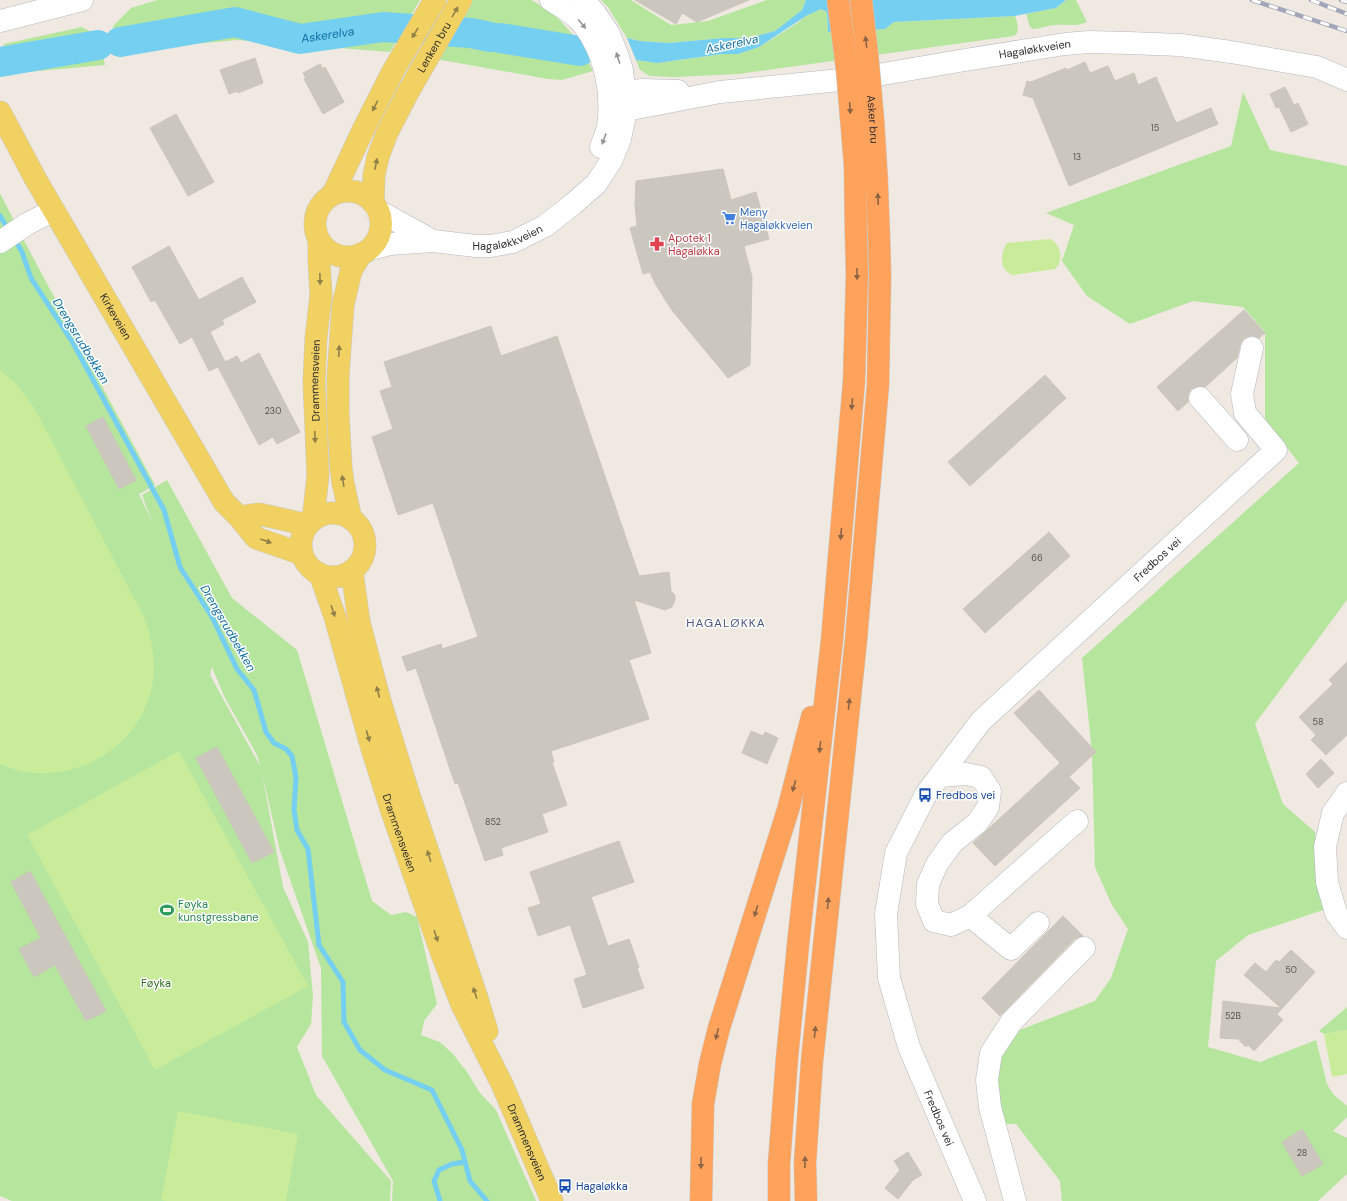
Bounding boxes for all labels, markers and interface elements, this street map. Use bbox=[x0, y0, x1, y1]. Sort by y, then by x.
one-way arrow bbox=[451, 6, 458, 18]
one-way arrow bbox=[577, 18, 586, 29]
street label: Lenken bru bbox=[414, 19, 454, 75]
water label: Askerelva bbox=[299, 23, 356, 47]
one-way arrow bbox=[412, 27, 419, 39]
water label: Askerelva bbox=[703, 31, 760, 58]
one-way arrow bbox=[863, 36, 869, 48]
street label: Hagaløkkveien bbox=[998, 37, 1071, 61]
one-way arrow bbox=[615, 52, 621, 64]
street label: Asker bru bbox=[864, 95, 882, 144]
one-way arrow bbox=[372, 100, 378, 112]
one-way arrow bbox=[847, 102, 854, 114]
house number: 15 bbox=[1151, 122, 1159, 134]
one-way arrow bbox=[600, 133, 606, 145]
house number: 13 bbox=[1073, 151, 1081, 163]
one-way arrow bbox=[373, 158, 379, 170]
one-way arrow bbox=[875, 192, 881, 205]
place label: Meny Hagaløkkveien bbox=[740, 205, 813, 232]
supermarket icon: Meny Hagaløkkveien bbox=[721, 210, 737, 226]
street label: Hagaløkkveien bbox=[473, 221, 545, 253]
place label: Apotek 1 Hagaløkka bbox=[668, 231, 720, 258]
pharmacy icon: Apotek 1 Hagaløkka bbox=[649, 236, 665, 252]
one-way arrow bbox=[854, 268, 860, 281]
one-way arrow bbox=[317, 273, 324, 285]
street label: Kirkeveien bbox=[97, 291, 135, 342]
water label: Drengsrudbekken bbox=[49, 295, 113, 387]
street label: Drammensveien bbox=[307, 339, 323, 422]
one-way arrow bbox=[335, 345, 342, 357]
one-way arrow bbox=[848, 398, 855, 410]
house number: 230 bbox=[265, 405, 281, 417]
one-way arrow bbox=[312, 431, 319, 443]
one-way arrow bbox=[340, 475, 346, 487]
one-way arrow bbox=[837, 528, 844, 540]
street label: Fredbos vei bbox=[1131, 534, 1184, 584]
one-way arrow bbox=[261, 539, 273, 545]
house number: 66 bbox=[1031, 552, 1043, 564]
water label: Drengsrudbekken bbox=[197, 582, 259, 674]
one-way arrow bbox=[330, 605, 336, 617]
district label: HAGALØKKA bbox=[686, 615, 766, 631]
one-way arrow bbox=[375, 686, 381, 698]
one-way arrow bbox=[846, 698, 852, 710]
house number: 58 bbox=[1313, 716, 1323, 728]
one-way arrow bbox=[365, 730, 371, 742]
one-way arrow bbox=[817, 741, 823, 753]
one-way arrow bbox=[790, 780, 796, 792]
bus stop icon: Fredbos vei bbox=[917, 787, 933, 803]
place label: Fredbos vei bbox=[936, 788, 995, 802]
street label: Drammensveien bbox=[380, 792, 420, 874]
house number: 852 bbox=[485, 816, 501, 828]
one-way arrow bbox=[426, 850, 432, 862]
place label: Føyka kunstgressbane bbox=[178, 897, 258, 924]
one-way arrow bbox=[824, 897, 831, 909]
sports icon: Føyka kunstgressbane bbox=[159, 902, 175, 918]
one-way arrow bbox=[753, 905, 759, 917]
one-way arrow bbox=[433, 931, 439, 943]
house number: 50 bbox=[1285, 964, 1297, 976]
park label: Føyka bbox=[141, 976, 171, 990]
one-way arrow bbox=[472, 987, 478, 999]
house number: 52B bbox=[1225, 1010, 1241, 1022]
one-way arrow bbox=[811, 1026, 818, 1038]
one-way arrow bbox=[714, 1029, 720, 1041]
street label: Fredbos vei bbox=[921, 1088, 957, 1148]
street label: Drammensveien bbox=[504, 1102, 549, 1183]
house number: 28 bbox=[1297, 1147, 1307, 1159]
one-way arrow bbox=[802, 1156, 809, 1168]
one-way arrow bbox=[698, 1157, 704, 1170]
bus stop icon: Hagaløkka bbox=[557, 1178, 573, 1194]
place label: Hagaløkka bbox=[576, 1179, 628, 1193]

